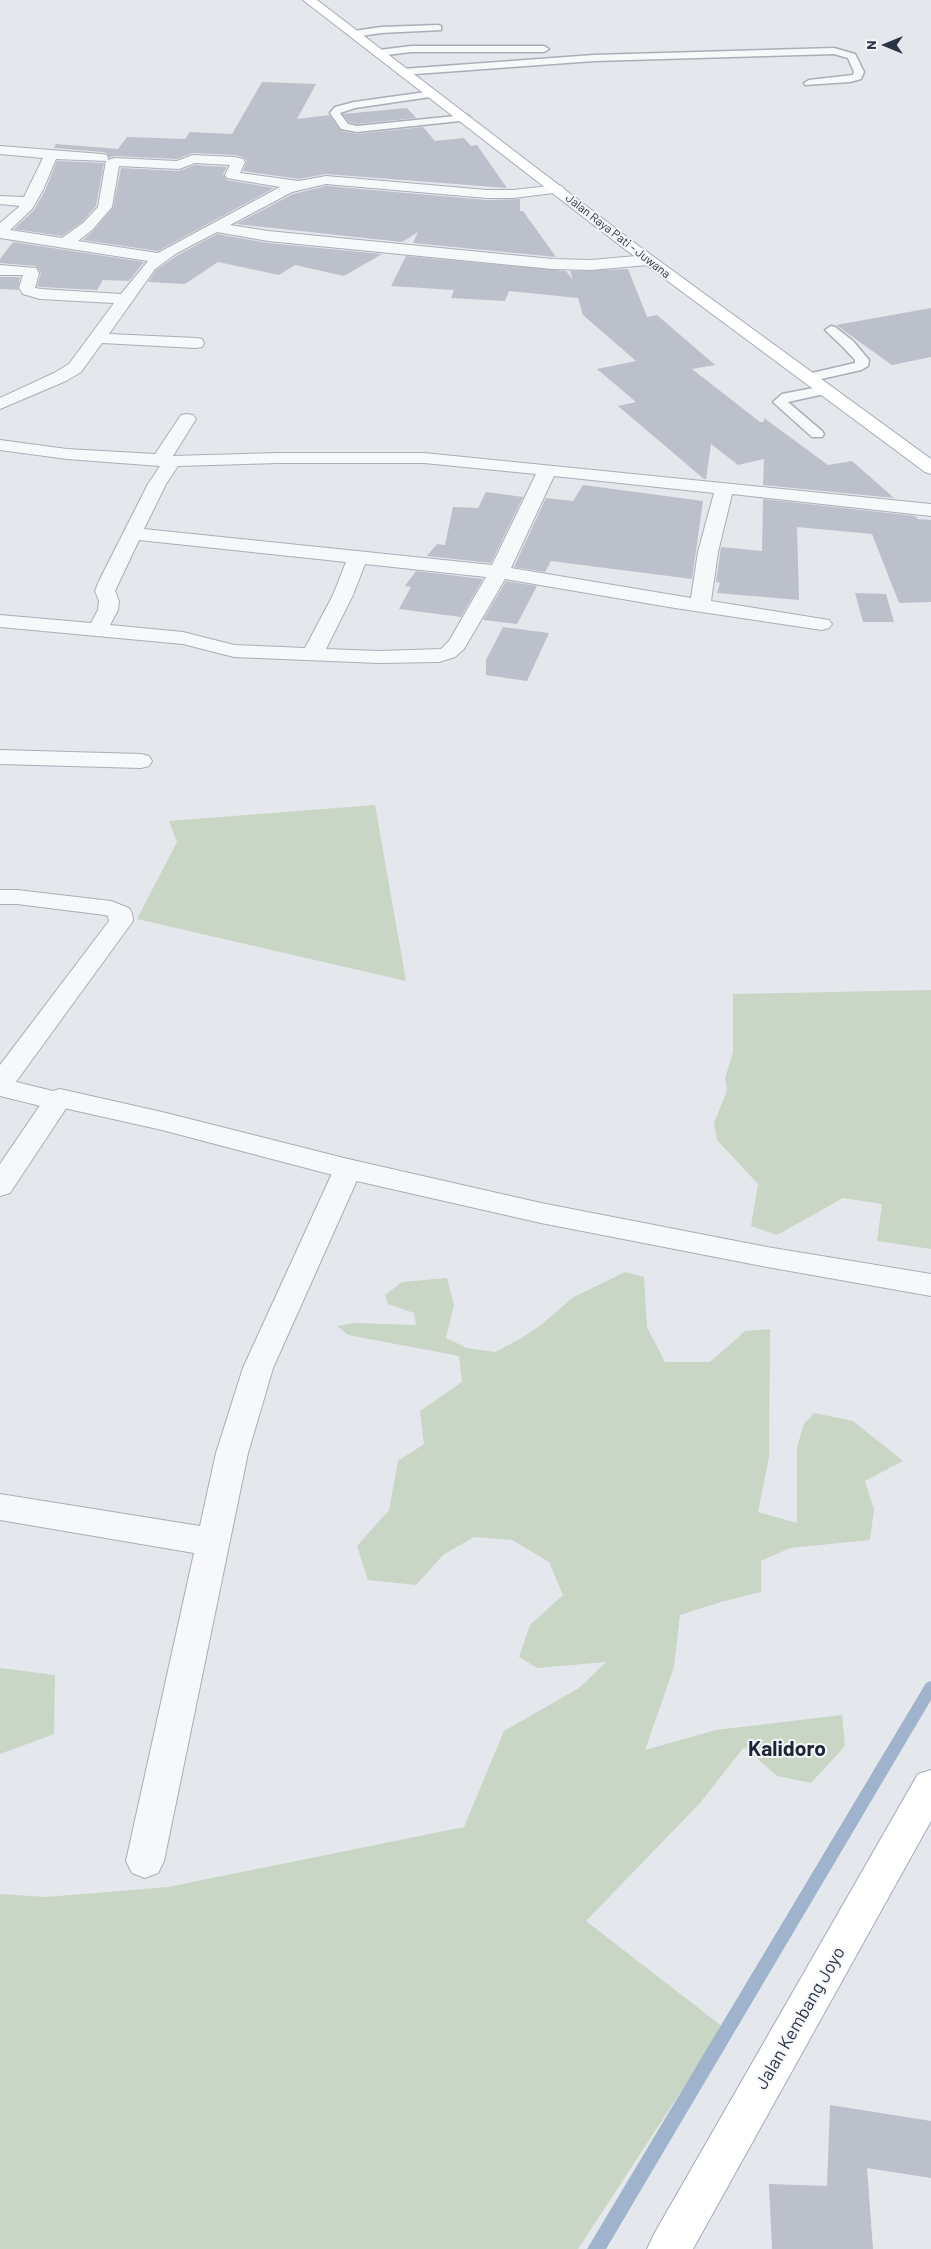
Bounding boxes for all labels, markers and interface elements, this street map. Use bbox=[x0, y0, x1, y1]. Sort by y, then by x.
north arrow bbox=[861, 20, 911, 70]
text: N bbox=[862, 40, 879, 50]
street label: Jalan Raya Pati - Juwana bbox=[563, 191, 673, 281]
district label: Kalidoro bbox=[748, 1736, 826, 1762]
street label: Jalan Kembang Joyo bbox=[750, 1943, 850, 2093]

